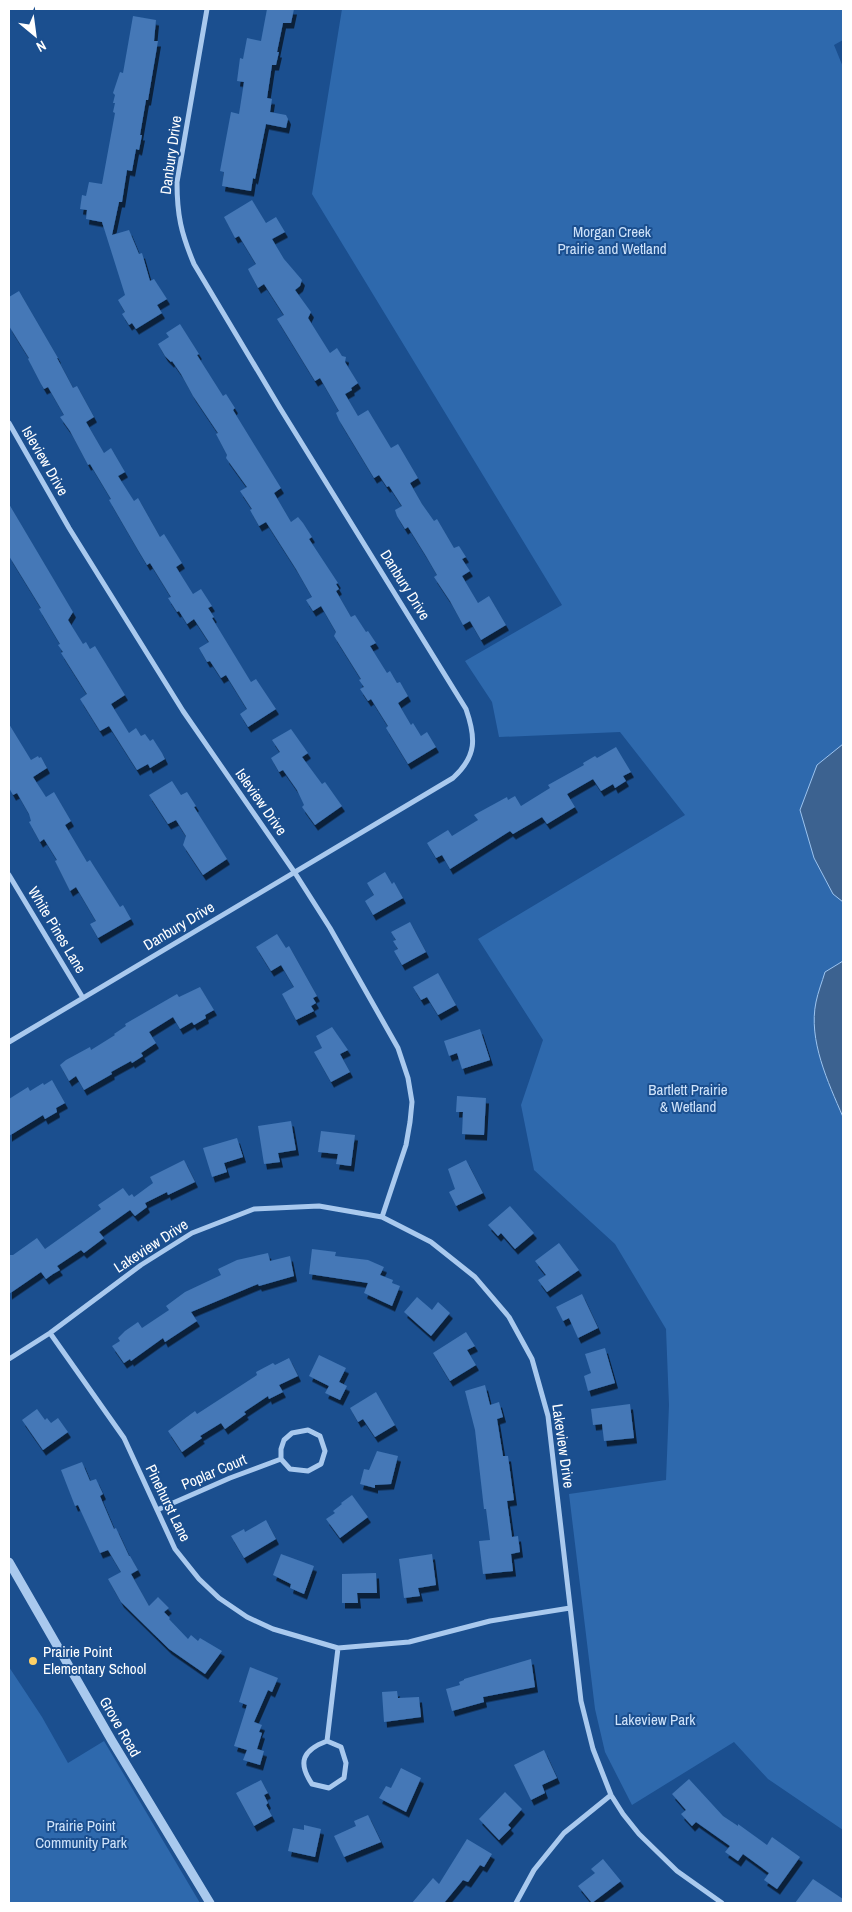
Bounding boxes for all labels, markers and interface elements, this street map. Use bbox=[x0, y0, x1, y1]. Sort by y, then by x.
north arrow bbox=[10, 10, 60, 60]
text: N bbox=[33, 36, 49, 56]
street label: Danbury Drive bbox=[155, 114, 186, 196]
park label: Morgan Creek Prairie and Wetland bbox=[557, 221, 667, 259]
street label: Isleview Drive bbox=[17, 422, 74, 500]
street label: Danbury Drive bbox=[376, 546, 435, 624]
street label: Isleview Drive bbox=[231, 764, 292, 839]
street label: White Pines Lane bbox=[23, 882, 92, 977]
street label: Danbury Drive bbox=[139, 896, 218, 955]
park label: Bartlett Prairie & Wetland bbox=[648, 1079, 728, 1117]
street label: Lakeview Drive bbox=[109, 1214, 192, 1277]
street label: Lakeview Drive bbox=[547, 1402, 580, 1490]
street label: Poplar Court bbox=[178, 1448, 250, 1495]
street label: Pinehurst Lane bbox=[141, 1461, 196, 1545]
place label: Prairie Point Elementary School bbox=[43, 1641, 146, 1679]
marker: Prairie Point Elementary School bbox=[27, 1655, 39, 1667]
street label: Grove Road bbox=[95, 1693, 146, 1761]
park label: Lakeview Park bbox=[615, 1709, 696, 1730]
park label: Prairie Point Community Park bbox=[35, 1815, 128, 1853]

